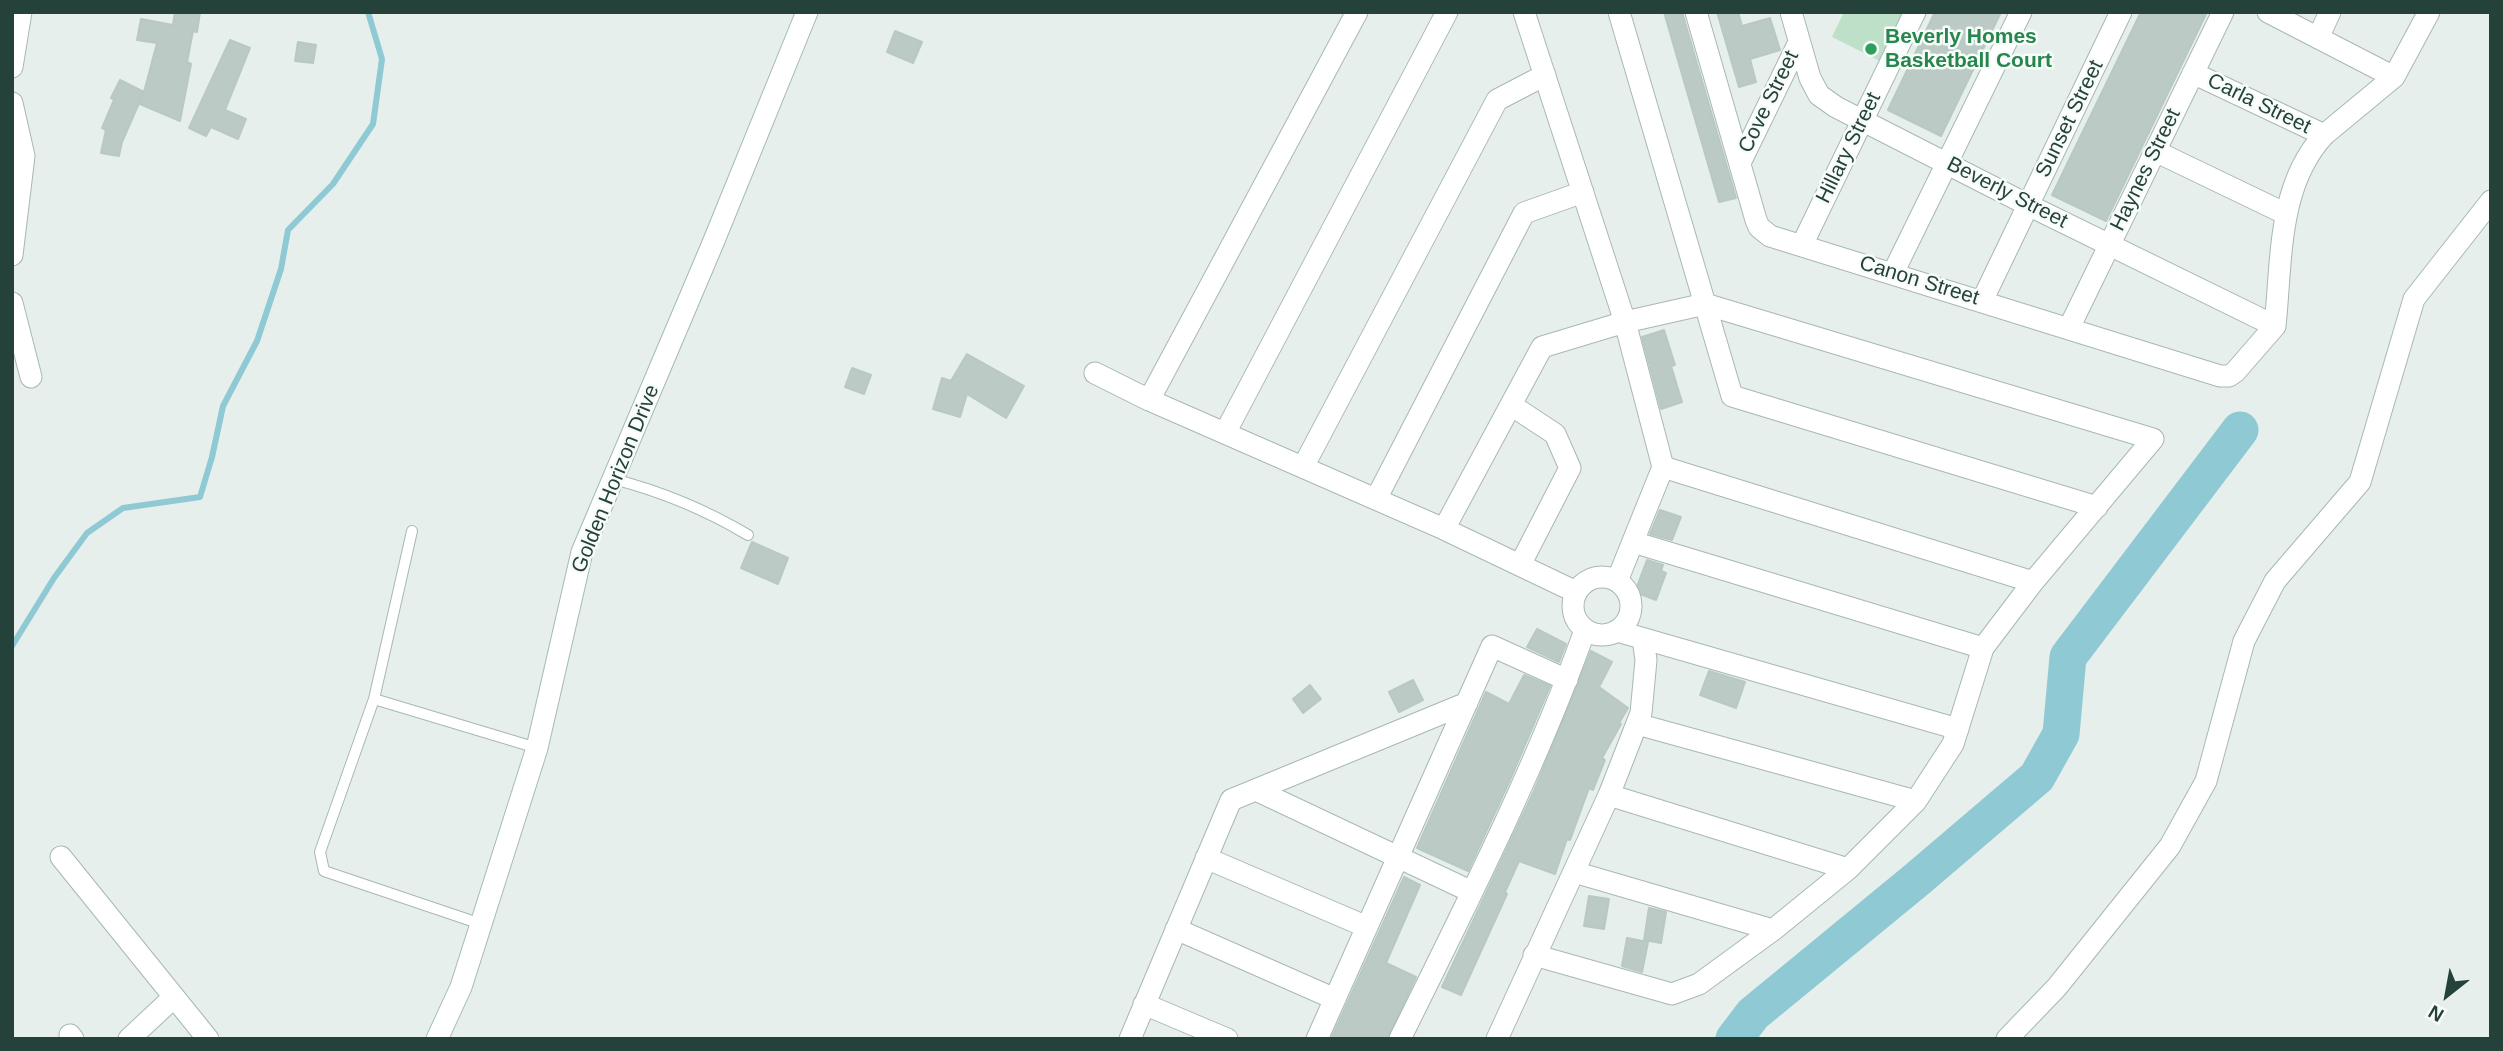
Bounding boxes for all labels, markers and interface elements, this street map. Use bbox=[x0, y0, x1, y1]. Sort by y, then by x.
place label: Beverly Homes Basketball Court bbox=[1885, 24, 2052, 74]
marker: Beverly Homes Basketball Court bbox=[1863, 41, 1879, 57]
street label: Cove Street bbox=[1733, 47, 1805, 157]
street label: Sunset Street bbox=[2031, 56, 2109, 182]
street label: Carla Street bbox=[2203, 68, 2315, 140]
street label: Hillary Street bbox=[1811, 88, 1887, 208]
street label: Haynes Street bbox=[2106, 105, 2186, 235]
street label: Beverly Street bbox=[1943, 152, 2071, 234]
street label: Canon Street bbox=[1856, 251, 1982, 311]
street label: Golden Horizon Drive bbox=[567, 381, 665, 577]
north arrow bbox=[2412, 960, 2482, 1030]
text: N bbox=[2425, 1001, 2447, 1026]

